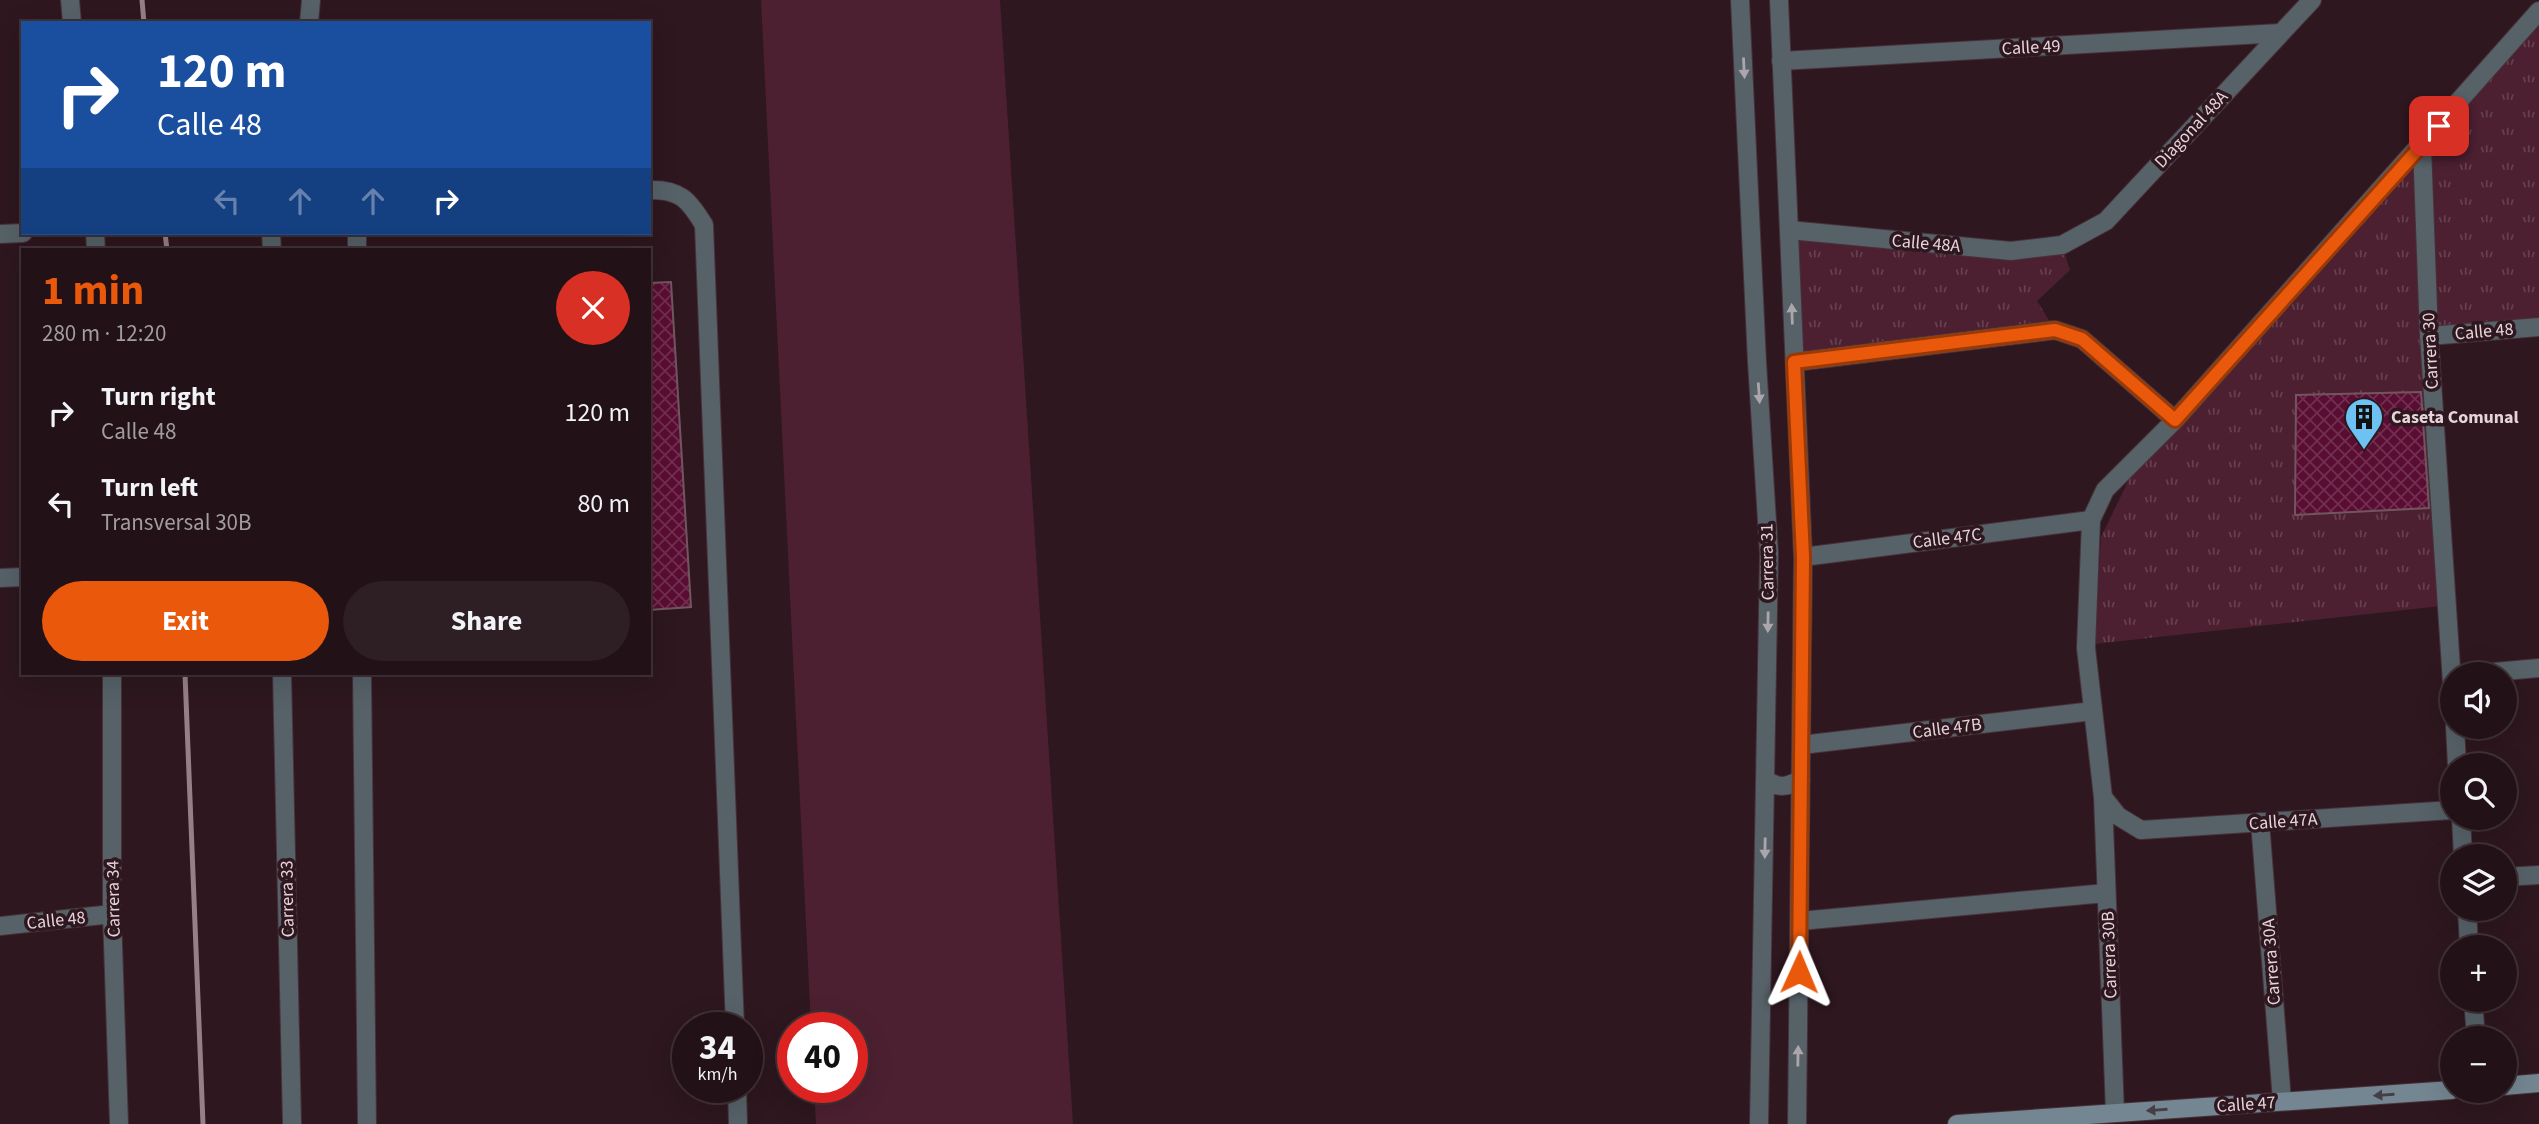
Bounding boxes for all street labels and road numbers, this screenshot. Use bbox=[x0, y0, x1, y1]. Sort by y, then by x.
street label: Calle 49 bbox=[2001, 33, 2061, 62]
street label: Diagonal 48A bbox=[2149, 85, 2234, 174]
street label: Calle 48A bbox=[1891, 228, 1961, 259]
street label: Carrera 30 bbox=[2416, 312, 2445, 390]
street label: Calle 48 bbox=[2454, 316, 2515, 347]
street label: Calle 47C bbox=[1911, 522, 1983, 555]
street label: Carrera 31 bbox=[1754, 523, 1781, 601]
street label: Calle 47B bbox=[1911, 712, 1983, 745]
street label: Calle 47A bbox=[2248, 807, 2318, 836]
street label: Carrera 34 bbox=[100, 860, 127, 938]
street label: Carrera 33 bbox=[274, 860, 301, 938]
street label: Calle 48 bbox=[25, 905, 87, 936]
street label: Carrera 30B bbox=[2095, 911, 2124, 999]
street label: Carrera 30A bbox=[2256, 918, 2287, 1006]
street label: Calle 47 bbox=[2216, 1090, 2276, 1119]

